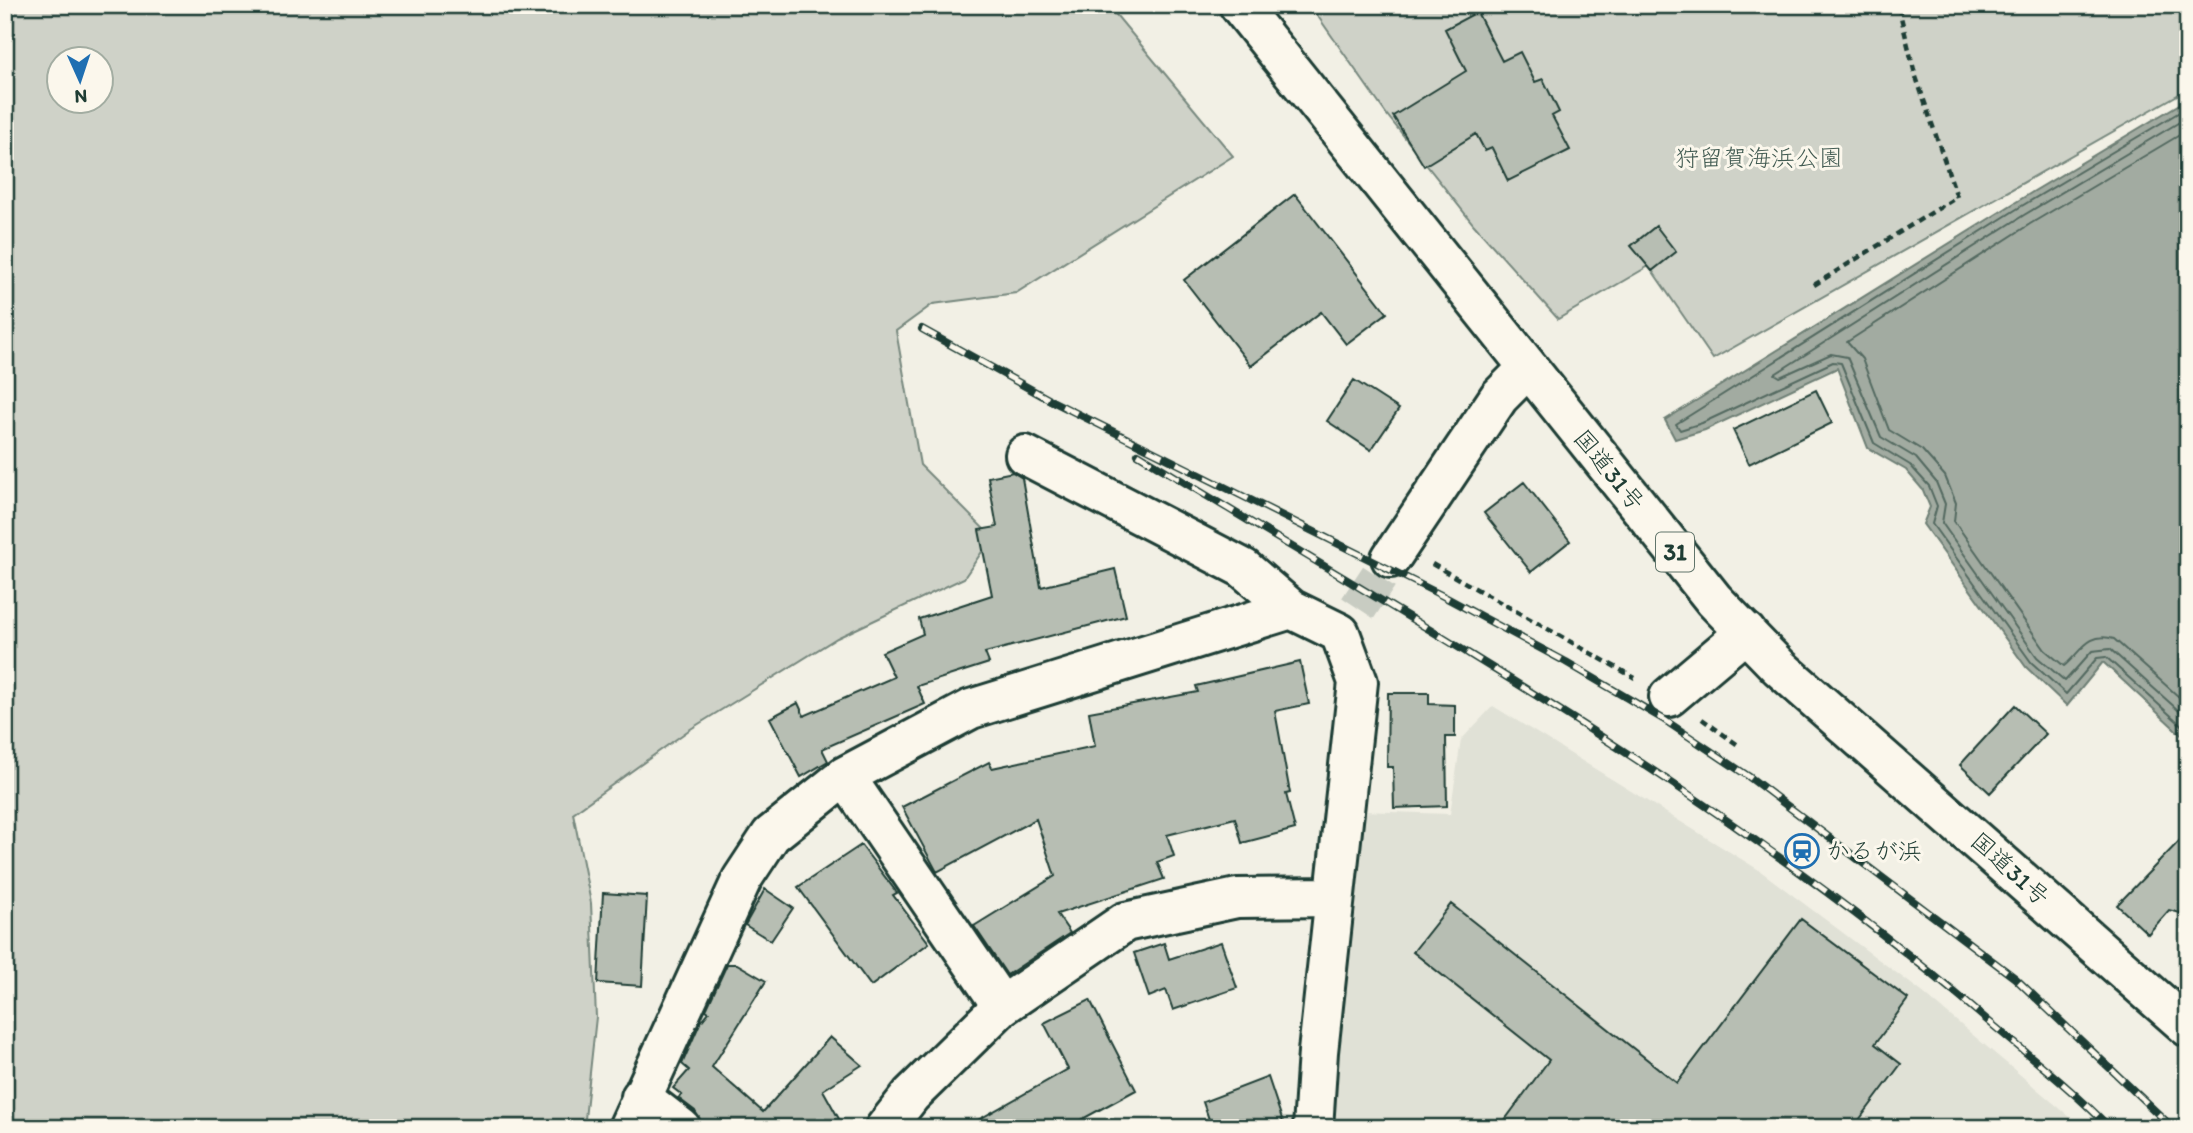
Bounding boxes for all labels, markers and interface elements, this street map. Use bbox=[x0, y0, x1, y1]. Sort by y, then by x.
north arrow bbox=[46, 46, 116, 116]
text: N bbox=[74, 85, 88, 108]
park label: 狩留賀海浜公園 bbox=[1675, 143, 1843, 172]
street label: 国道31号 bbox=[1568, 423, 1651, 516]
road number: 31 bbox=[1656, 532, 1694, 572]
street label: 国道31号 bbox=[1965, 826, 2056, 912]
station icon: かるが浜 bbox=[1783, 832, 1821, 870]
place label: かるが浜 bbox=[1826, 836, 1922, 865]

